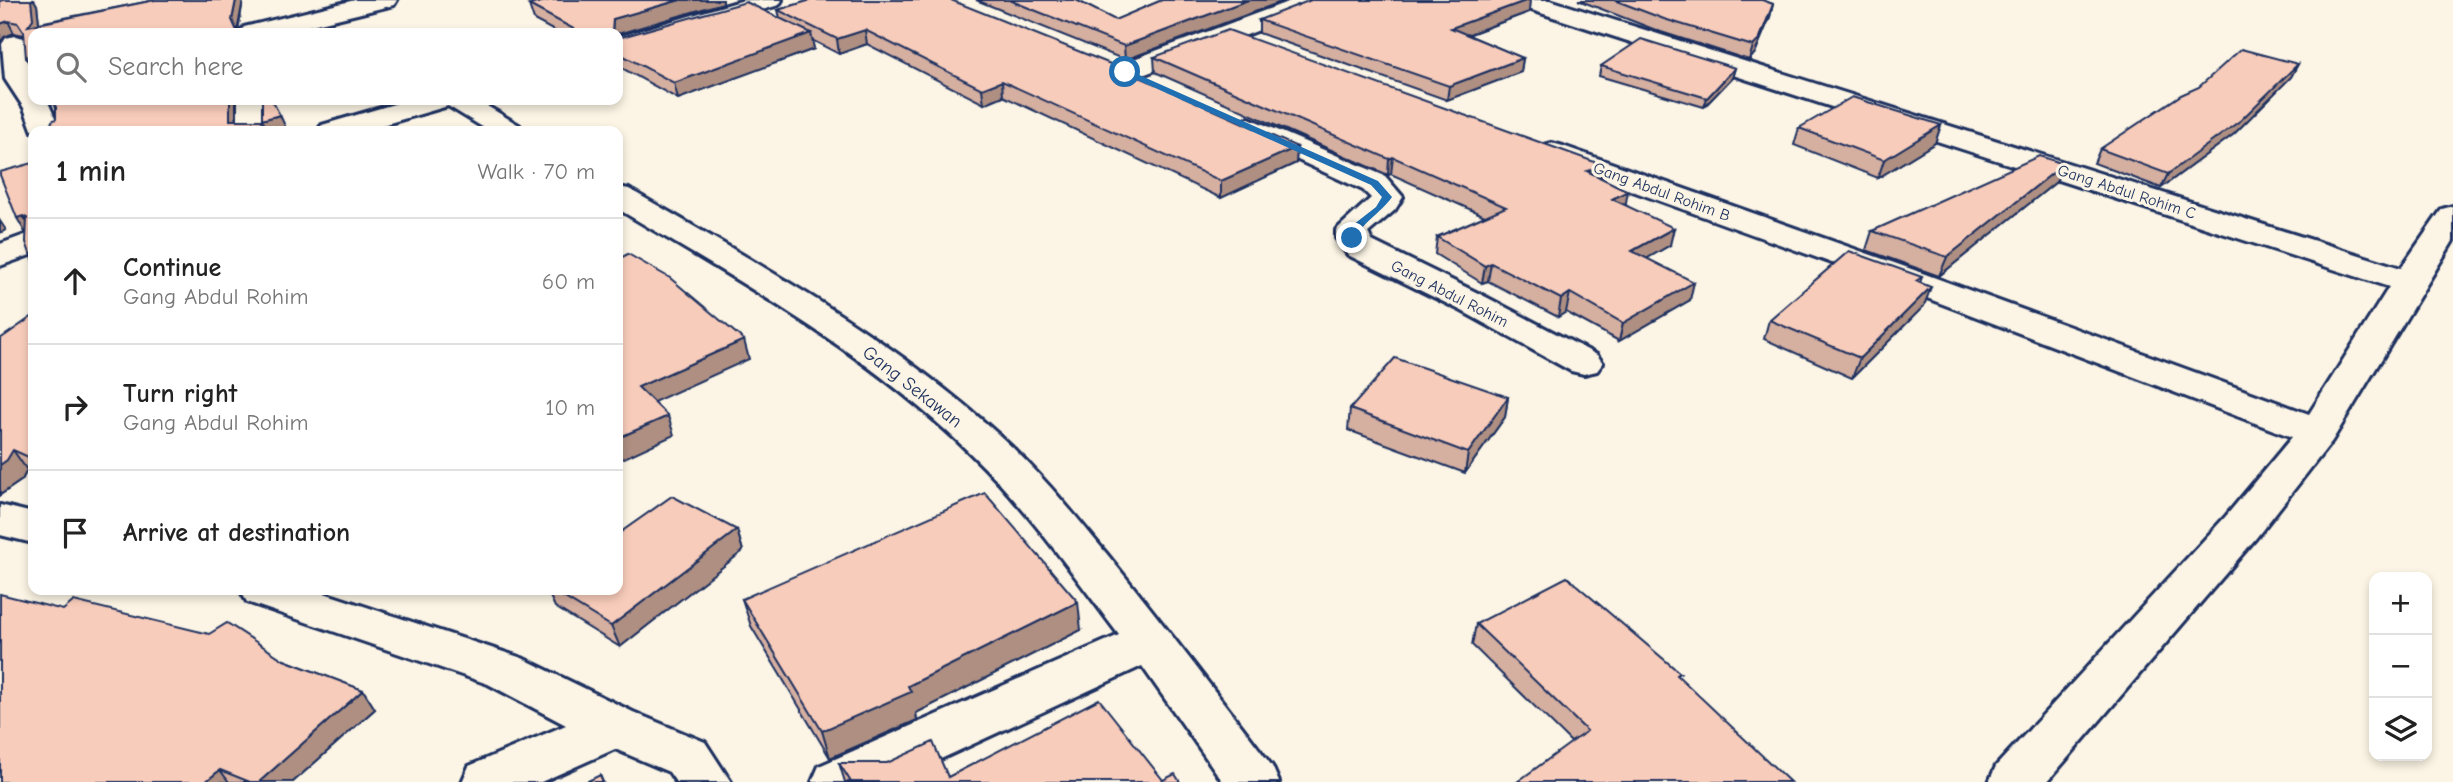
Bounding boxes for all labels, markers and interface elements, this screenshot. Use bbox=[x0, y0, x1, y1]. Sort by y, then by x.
search box bbox=[28, 28, 623, 105]
icon: search bbox=[52, 48, 90, 86]
text: Search here bbox=[108, 52, 243, 82]
route start bbox=[1109, 56, 1140, 87]
text: 1 min bbox=[56, 154, 126, 189]
text: Walk · 70 m bbox=[478, 158, 595, 185]
street label: Gang Abdul Rohim B bbox=[1591, 159, 1733, 225]
street label: Gang Abdul Rohim C bbox=[2055, 161, 2198, 223]
route end bbox=[1336, 222, 1367, 253]
text: Continue bbox=[123, 253, 221, 283]
street label: Gang Abdul Rohim bbox=[1388, 257, 1511, 331]
icon: ahead bbox=[56, 262, 94, 300]
text: 60 m bbox=[542, 268, 595, 295]
text: Gang Abdul Rohim bbox=[123, 283, 308, 310]
street label: Gang Sekawan bbox=[858, 341, 967, 432]
text: Turn right bbox=[123, 379, 237, 409]
icon: right bbox=[56, 388, 94, 426]
text: 10 m bbox=[545, 394, 595, 421]
text: Gang Abdul Rohim bbox=[123, 409, 308, 436]
icon: arrive bbox=[56, 514, 94, 552]
text: Arrive at destination bbox=[123, 518, 350, 548]
map controls bbox=[2369, 572, 2432, 761]
button: + bbox=[2369, 572, 2432, 635]
button: − bbox=[2369, 635, 2432, 698]
button: layers bbox=[2369, 698, 2432, 761]

